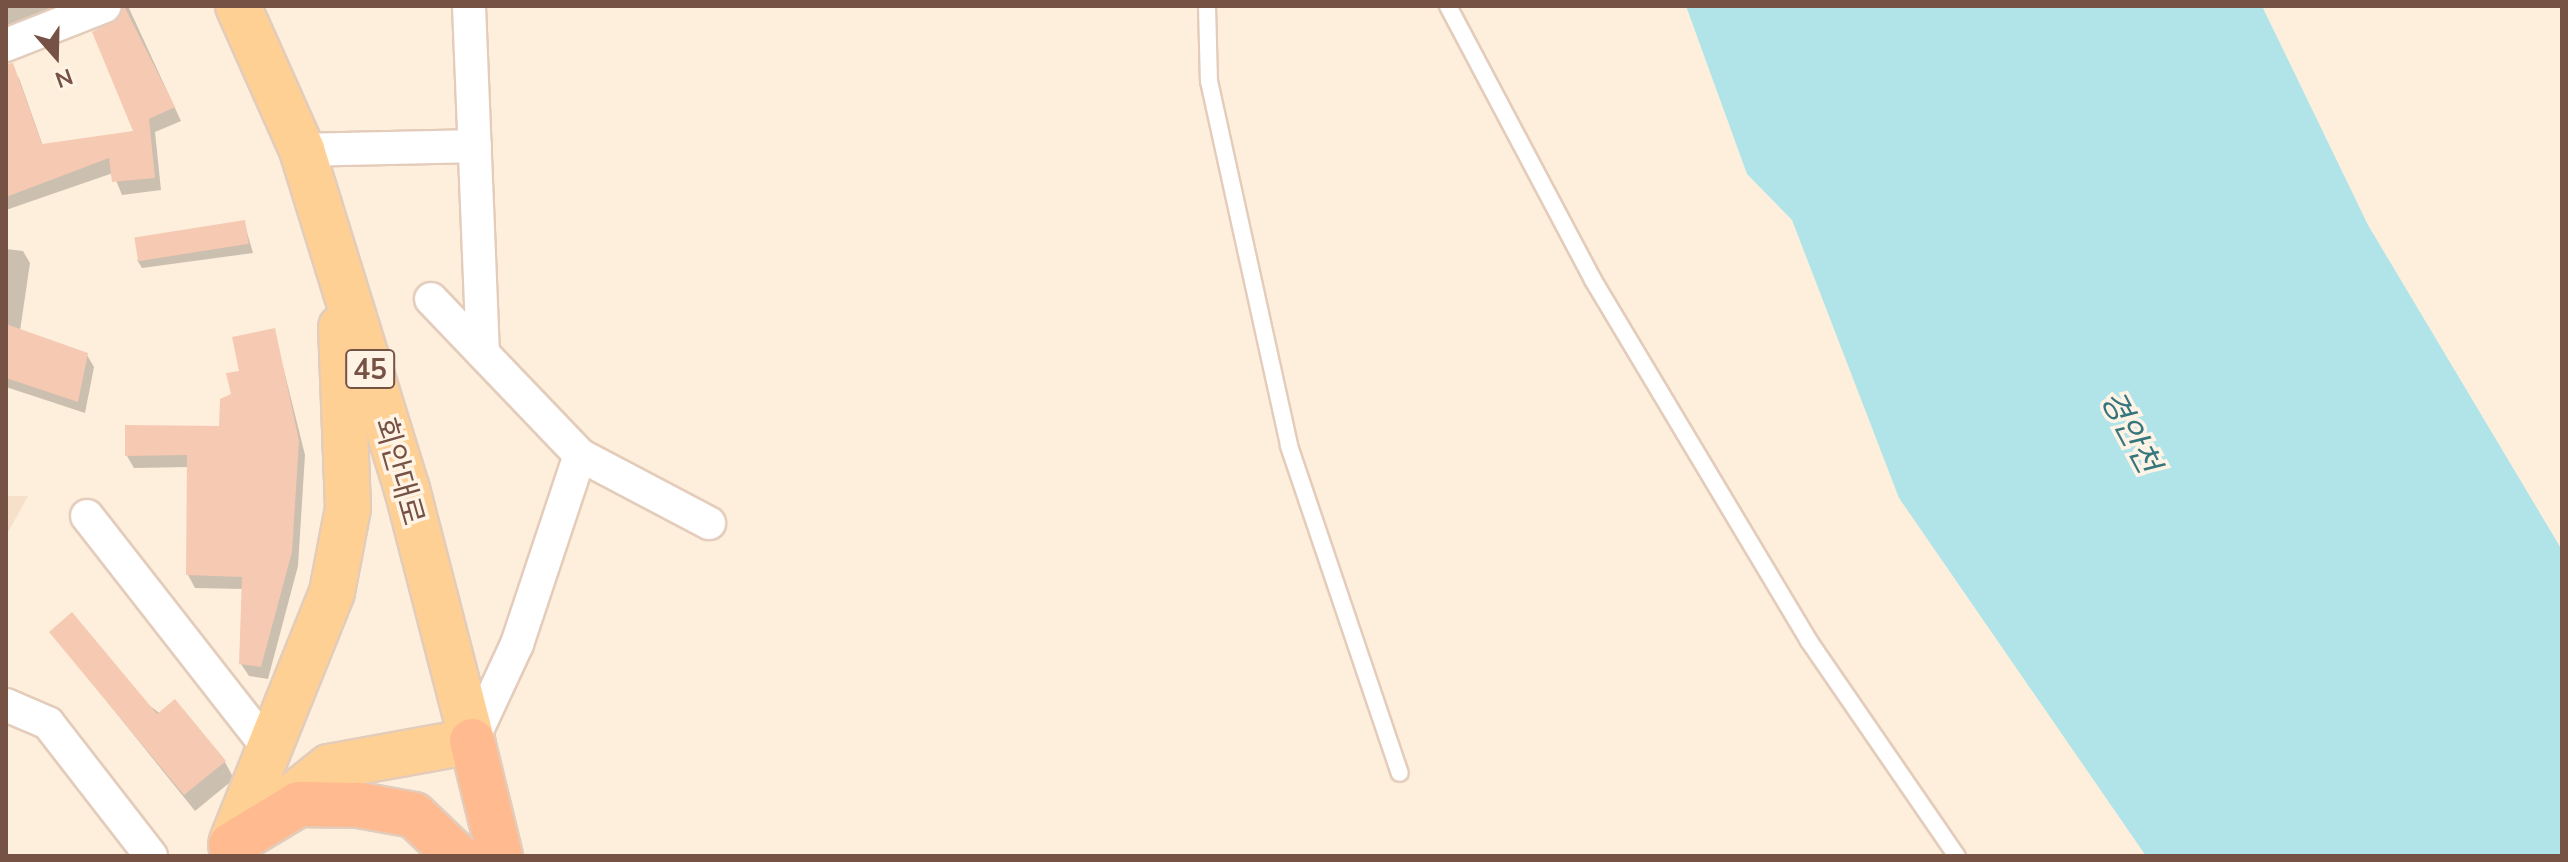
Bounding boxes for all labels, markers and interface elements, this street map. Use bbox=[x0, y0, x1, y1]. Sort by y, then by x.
north arrow bbox=[16, 16, 96, 96]
text: N bbox=[52, 63, 77, 95]
road number: 45 bbox=[344, 345, 396, 393]
water label: 경안천 bbox=[2093, 383, 2169, 479]
street label: 회안대로 bbox=[367, 413, 433, 529]

